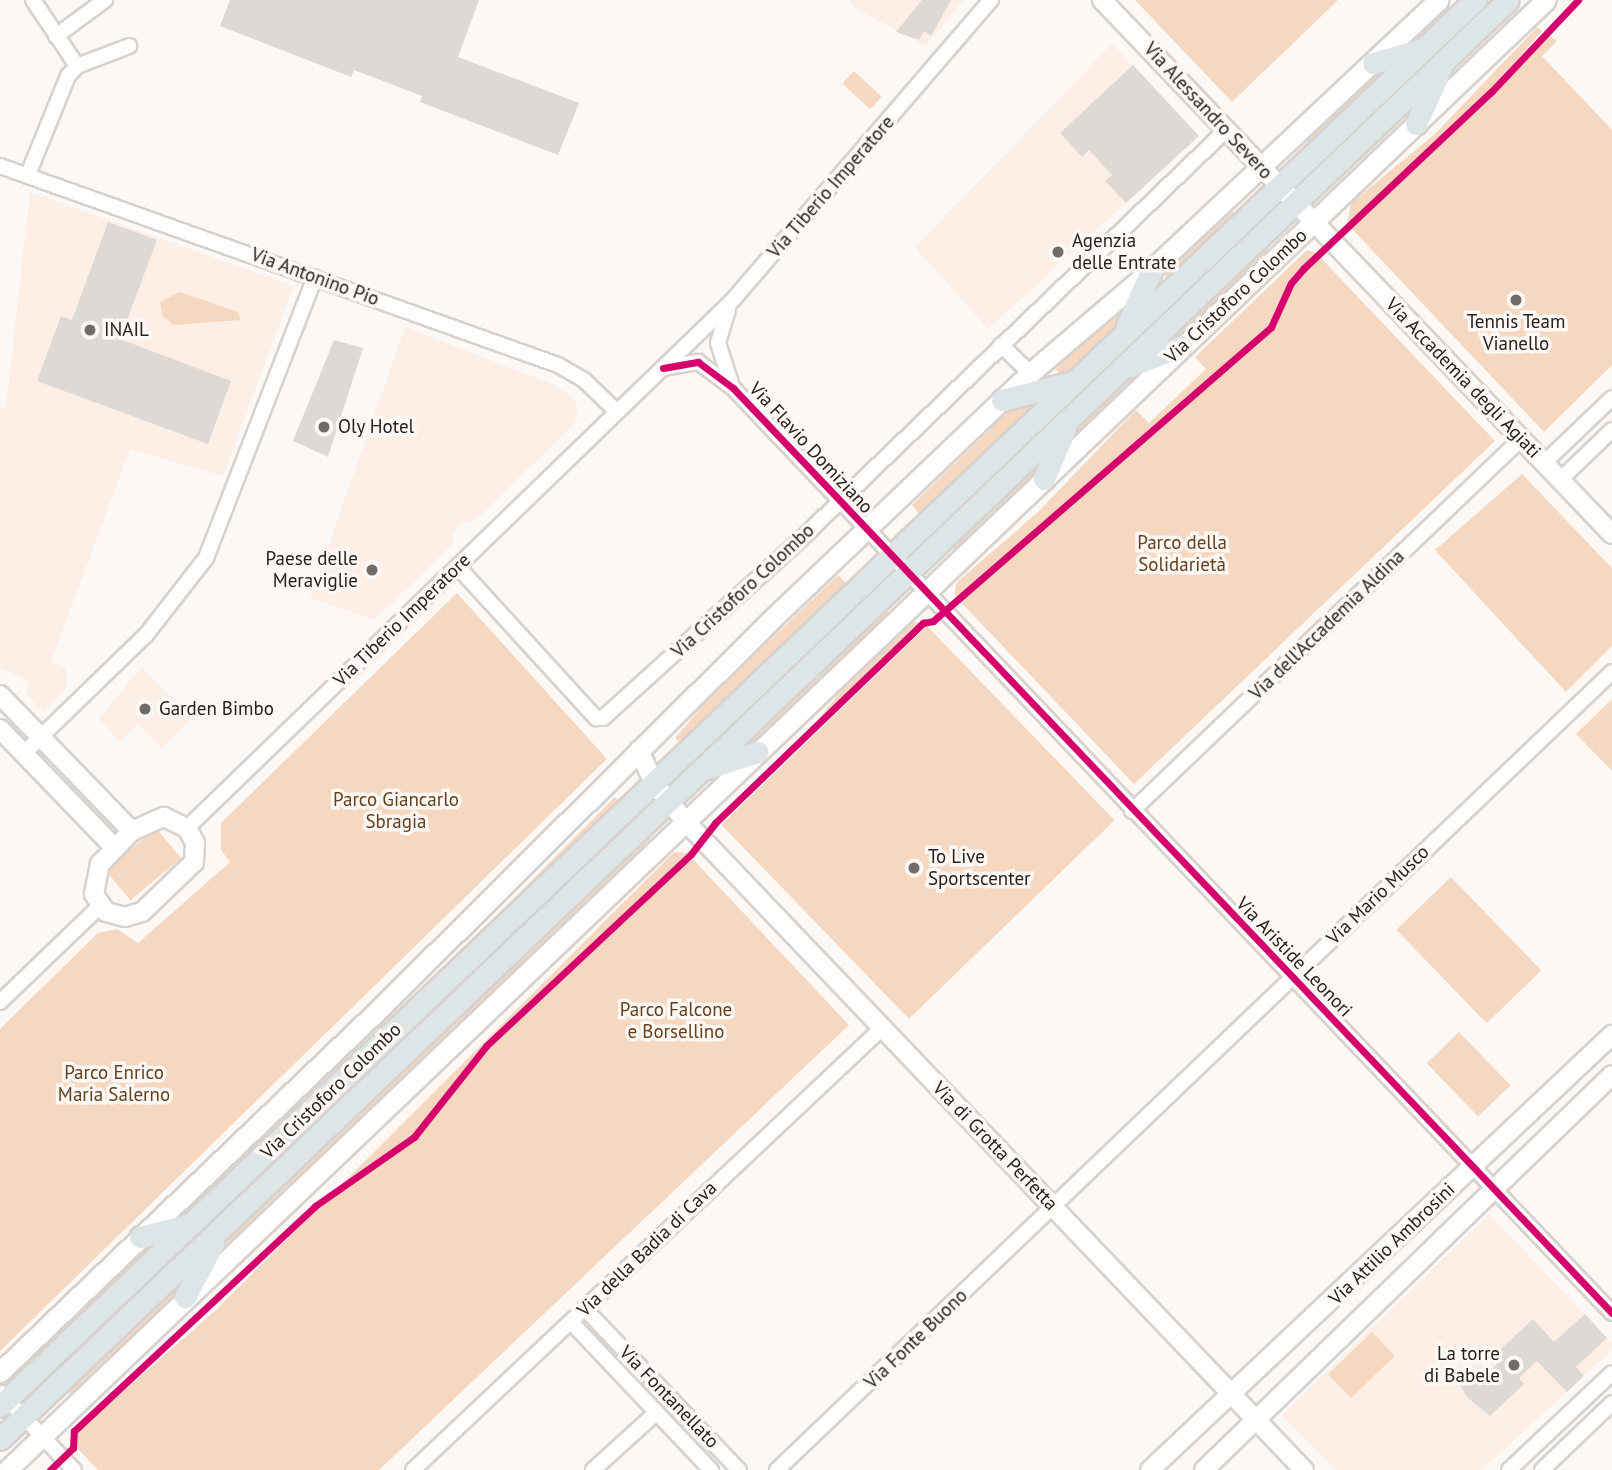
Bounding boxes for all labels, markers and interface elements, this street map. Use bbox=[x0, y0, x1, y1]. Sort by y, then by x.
street label: Via Alessandro Severo bbox=[1139, 38, 1277, 184]
street label: Via Tiberio Imperatore bbox=[763, 111, 899, 263]
street label: Via Cristoforo Colombo bbox=[1160, 224, 1312, 368]
place label: Agenzia delle Entrate bbox=[1072, 230, 1176, 274]
street label: Via Antonino Pio bbox=[248, 243, 382, 311]
marker: Agenzia delle Entrate bbox=[1050, 244, 1066, 260]
marker: Tennis Team Vianello bbox=[1508, 292, 1524, 308]
street label: Via Accademia degli Agiati bbox=[1380, 293, 1546, 463]
place label: Tennis Team Vianello bbox=[1466, 311, 1566, 355]
place label: INAIL bbox=[104, 319, 149, 341]
marker: INAIL bbox=[82, 322, 98, 338]
street label: Via Flavio Domiziano bbox=[744, 378, 878, 518]
place label: Oly Hotel bbox=[338, 416, 415, 438]
marker: Oly Hotel bbox=[316, 419, 332, 435]
street label: Via Cristoforo Colombo bbox=[667, 519, 819, 663]
park label: Parco della Solidarietà bbox=[1137, 532, 1227, 576]
street label: Via dell'Accademia Aldina bbox=[1245, 545, 1409, 705]
place label: Paese delle Meraviglie bbox=[266, 548, 358, 592]
street label: Via Tiberio Imperatore bbox=[329, 549, 475, 691]
marker: Paese delle Meraviglie bbox=[364, 562, 380, 578]
place label: Garden Bimbo bbox=[159, 698, 274, 720]
marker: Garden Bimbo bbox=[137, 701, 153, 717]
park label: Parco Giancarlo Sbragia bbox=[333, 789, 459, 833]
street label: Via Mario Musco bbox=[1322, 841, 1434, 949]
place label: To Live Sportscenter bbox=[928, 846, 1031, 890]
marker: To Live Sportscenter bbox=[906, 860, 922, 876]
street label: Via Aristide Leonori bbox=[1231, 892, 1357, 1022]
park label: Parco Falcone e Borsellino bbox=[620, 999, 732, 1043]
street label: Via Cristoforo Colombo bbox=[256, 1018, 406, 1164]
park label: Parco Enrico Maria Salerno bbox=[58, 1062, 170, 1106]
street label: Via di Grotta Perfetta bbox=[928, 1077, 1062, 1215]
street label: Via della Badia di Cava bbox=[573, 1177, 721, 1321]
street label: Via Attilio Ambrosini bbox=[1324, 1178, 1460, 1310]
street label: Via Fonte Buono bbox=[860, 1284, 972, 1394]
street label: Via Fontanellato bbox=[614, 1341, 724, 1453]
place label: La torre di Babele bbox=[1424, 1343, 1500, 1387]
marker: La torre di Babele bbox=[1506, 1357, 1522, 1373]

